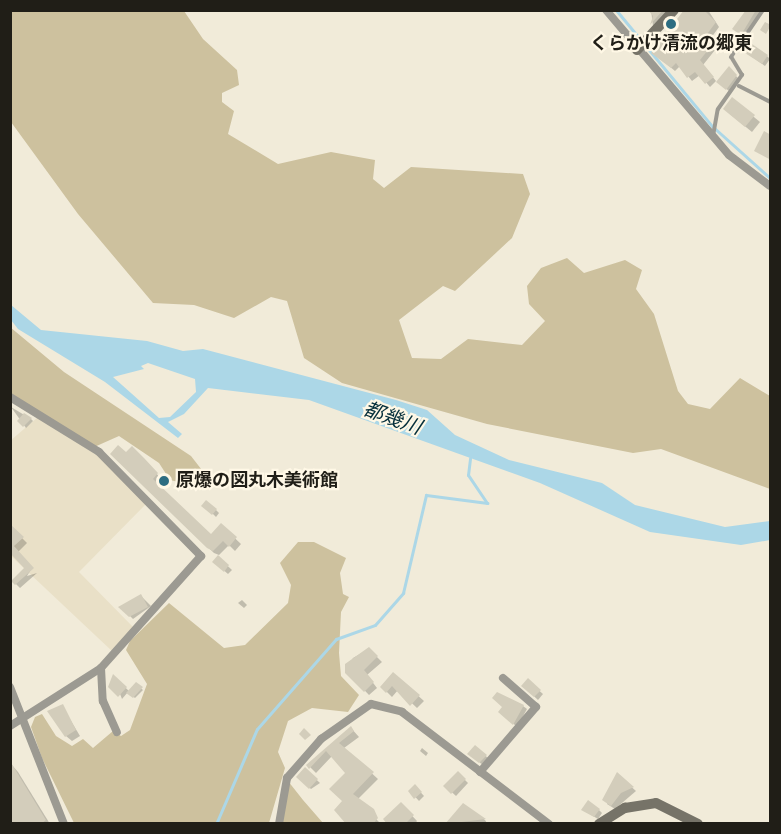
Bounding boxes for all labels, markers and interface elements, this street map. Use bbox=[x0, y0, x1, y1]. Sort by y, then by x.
marker: くらかけ清流の郷東 bbox=[664, 17, 678, 31]
place label: くらかけ清流の郷東 bbox=[590, 33, 752, 55]
water label: 都幾川 bbox=[360, 397, 424, 441]
place label: 原爆の図丸木美術館 bbox=[176, 470, 338, 492]
marker: 原爆の図丸木美術館 bbox=[157, 474, 171, 488]

